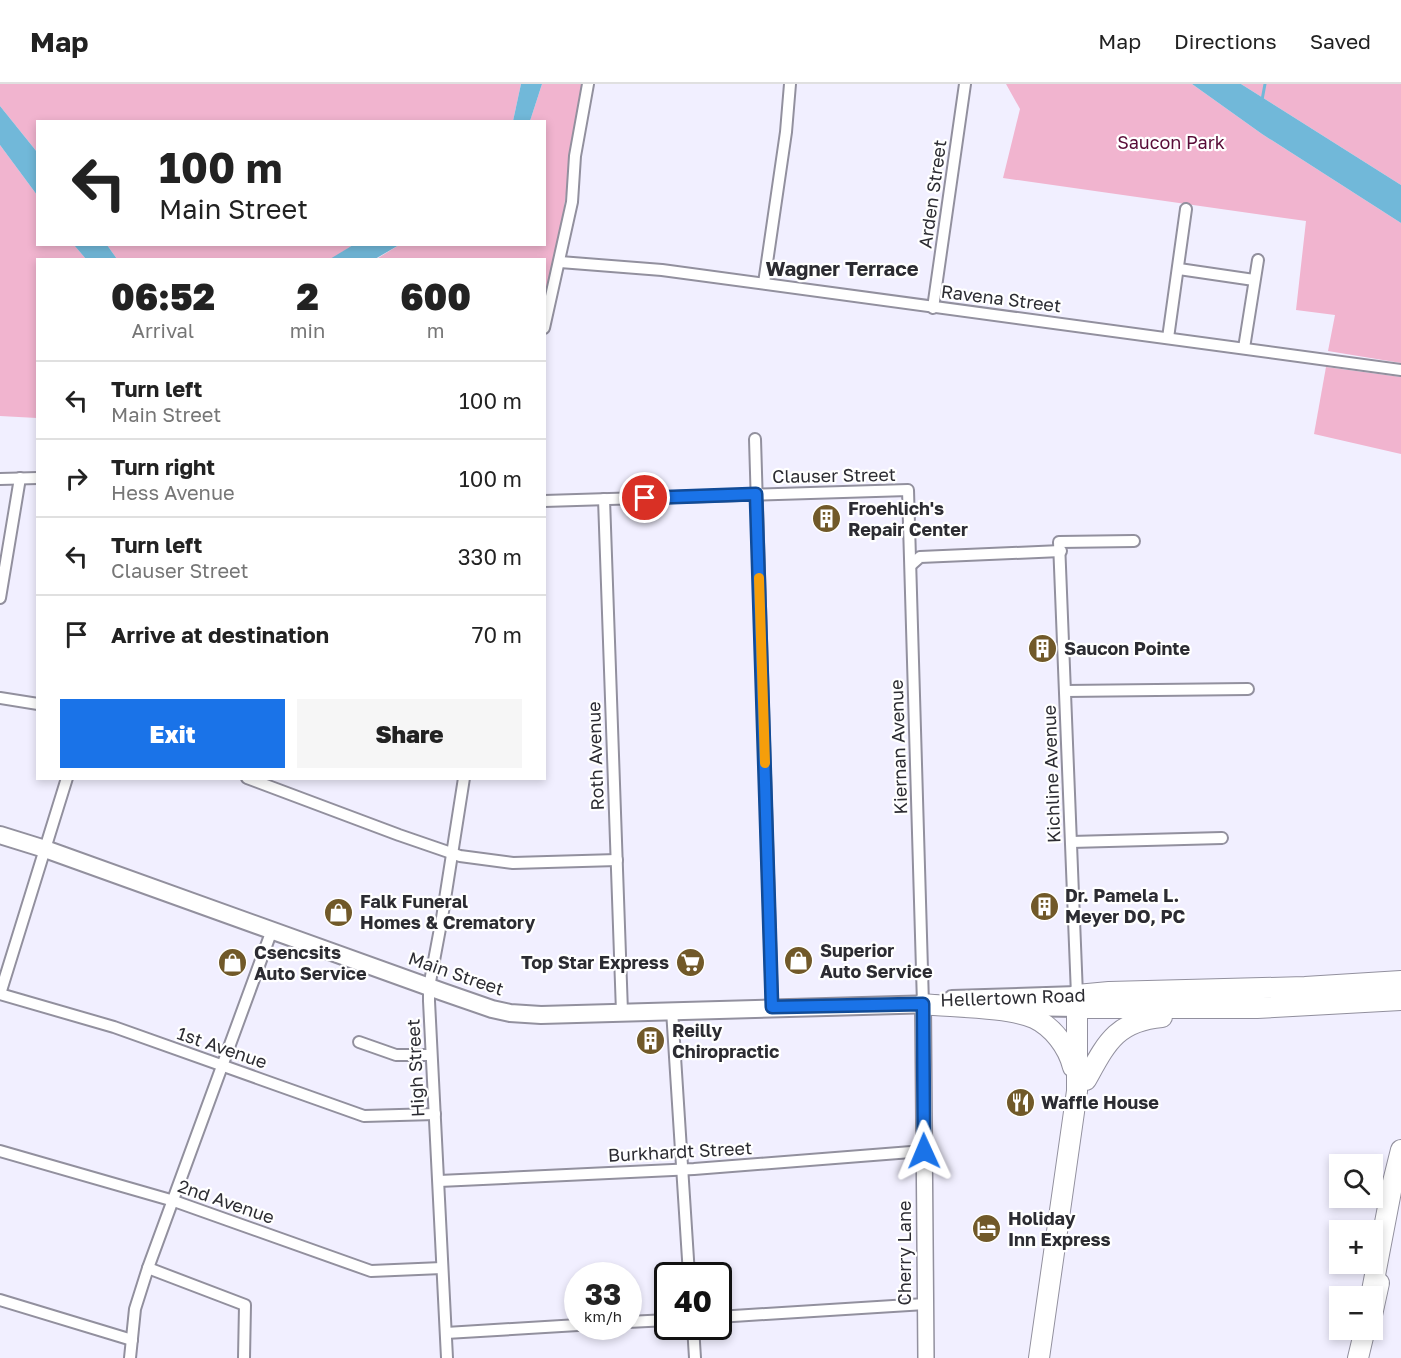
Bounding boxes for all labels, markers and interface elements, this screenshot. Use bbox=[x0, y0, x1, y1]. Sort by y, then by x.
text: Map bbox=[30, 25, 88, 58]
text: Map bbox=[1098, 28, 1141, 54]
text: Directions bbox=[1174, 28, 1277, 54]
text: Saved bbox=[1310, 28, 1371, 54]
park label: Saucon Park bbox=[1117, 131, 1225, 153]
street label: Arden Street bbox=[914, 138, 951, 249]
text: 100 m bbox=[159, 142, 282, 192]
icon: left bbox=[60, 144, 138, 222]
text: Main Street bbox=[159, 193, 308, 225]
district label: Wagner Terrace bbox=[766, 256, 919, 280]
text: 06:52 bbox=[111, 275, 215, 318]
text: 2 bbox=[296, 275, 319, 318]
text: 600 bbox=[400, 275, 471, 318]
street label: Ravena Street bbox=[940, 280, 1063, 316]
text: Arrival bbox=[132, 318, 194, 342]
text: min bbox=[290, 318, 325, 342]
text: m bbox=[427, 318, 444, 342]
text: Turn left bbox=[111, 375, 202, 402]
icon: left bbox=[60, 384, 93, 417]
text: 100 m bbox=[459, 387, 522, 414]
text: Main Street bbox=[111, 402, 221, 426]
text: Turn right bbox=[111, 453, 215, 480]
icon: right bbox=[60, 462, 93, 495]
street label: Clauser Street bbox=[772, 463, 896, 487]
text: 100 m bbox=[459, 465, 522, 492]
pin bbox=[619, 472, 670, 523]
text: Hess Avenue bbox=[111, 480, 235, 504]
icon: arrive bbox=[628, 481, 661, 514]
place label: Froehlich's Repair Center bbox=[848, 497, 968, 540]
building icon: Froehlich's Repair Center bbox=[811, 503, 843, 535]
text: Turn left bbox=[111, 531, 202, 558]
icon: left bbox=[60, 540, 93, 573]
text: 330 m bbox=[458, 543, 522, 570]
text: Clauser Street bbox=[111, 558, 249, 582]
icon: arrive bbox=[60, 618, 93, 651]
text: Arrive at destination bbox=[111, 621, 329, 648]
text: 70 m bbox=[472, 621, 522, 648]
building icon: Saucon Pointe bbox=[1027, 633, 1059, 665]
place label: Saucon Pointe bbox=[1064, 637, 1190, 659]
street label: Kiernan Avenue bbox=[885, 679, 911, 815]
button: Exit bbox=[60, 699, 285, 768]
button: Share bbox=[297, 699, 522, 768]
street label: Roth Avenue bbox=[582, 701, 608, 811]
street label: Kichline Avenue bbox=[1038, 705, 1064, 844]
place label: Dr. Pamela L. Meyer DO, PC bbox=[1065, 884, 1186, 927]
place label: Falk Funeral Homes & Crematory bbox=[360, 890, 536, 933]
building icon: Dr. Pamela L. Meyer DO, PC bbox=[1028, 890, 1060, 922]
shop icon: Falk Funeral Homes & Crematory bbox=[323, 896, 355, 928]
place label: Superior Auto Service bbox=[820, 939, 933, 982]
place label: Csencsits Auto Service bbox=[254, 941, 367, 984]
shop icon: Superior Auto Service bbox=[783, 945, 815, 977]
street label: Main Street bbox=[406, 946, 507, 1000]
shop icon: Csencsits Auto Service bbox=[217, 947, 249, 979]
supermarket icon: Top Star Express bbox=[674, 947, 706, 979]
place label: Top Star Express bbox=[521, 951, 669, 973]
street label: Hellertown Road bbox=[940, 983, 1086, 1011]
street label: High Street bbox=[401, 1018, 429, 1118]
place label: Reilly Chiropractic bbox=[672, 1019, 779, 1062]
street label: 1st Avenue bbox=[175, 1021, 270, 1073]
building icon: Reilly Chiropractic bbox=[635, 1025, 667, 1057]
restaurant icon: Waffle House bbox=[1004, 1087, 1036, 1119]
place label: Waffle House bbox=[1041, 1091, 1159, 1113]
position arrow bbox=[892, 1119, 956, 1183]
street label: Burkhardt Street bbox=[607, 1136, 753, 1166]
map controls bbox=[1329, 1154, 1383, 1340]
button: search bbox=[1329, 1154, 1383, 1208]
street label: 2nd Avenue bbox=[175, 1174, 277, 1228]
street label: Cherry Lane bbox=[893, 1200, 915, 1306]
place label: Holiday Inn Express bbox=[1008, 1207, 1111, 1250]
hotel icon: Holiday Inn Express bbox=[971, 1213, 1003, 1245]
button: + bbox=[1329, 1220, 1383, 1274]
speed limit sign: 40 bbox=[654, 1262, 732, 1340]
text: 33 bbox=[585, 1276, 621, 1312]
button: − bbox=[1329, 1286, 1383, 1340]
text: km/h bbox=[584, 1307, 622, 1325]

